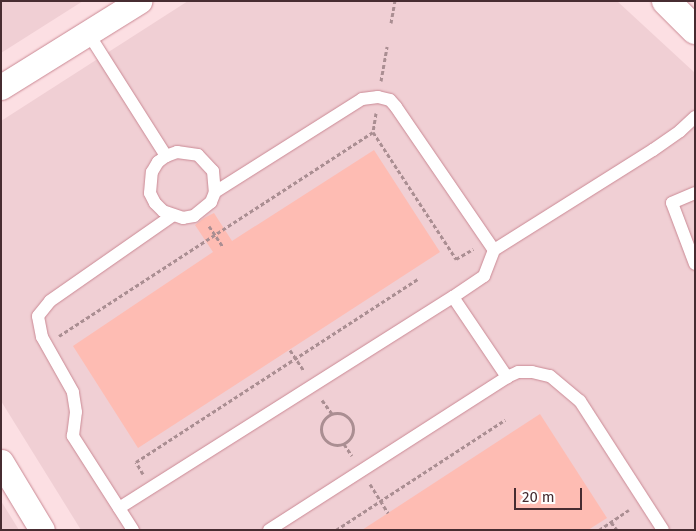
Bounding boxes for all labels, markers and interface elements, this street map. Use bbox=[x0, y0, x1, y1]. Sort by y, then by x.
scale bar bbox=[516, 478, 584, 510]
text: 20 m bbox=[522, 488, 555, 506]

